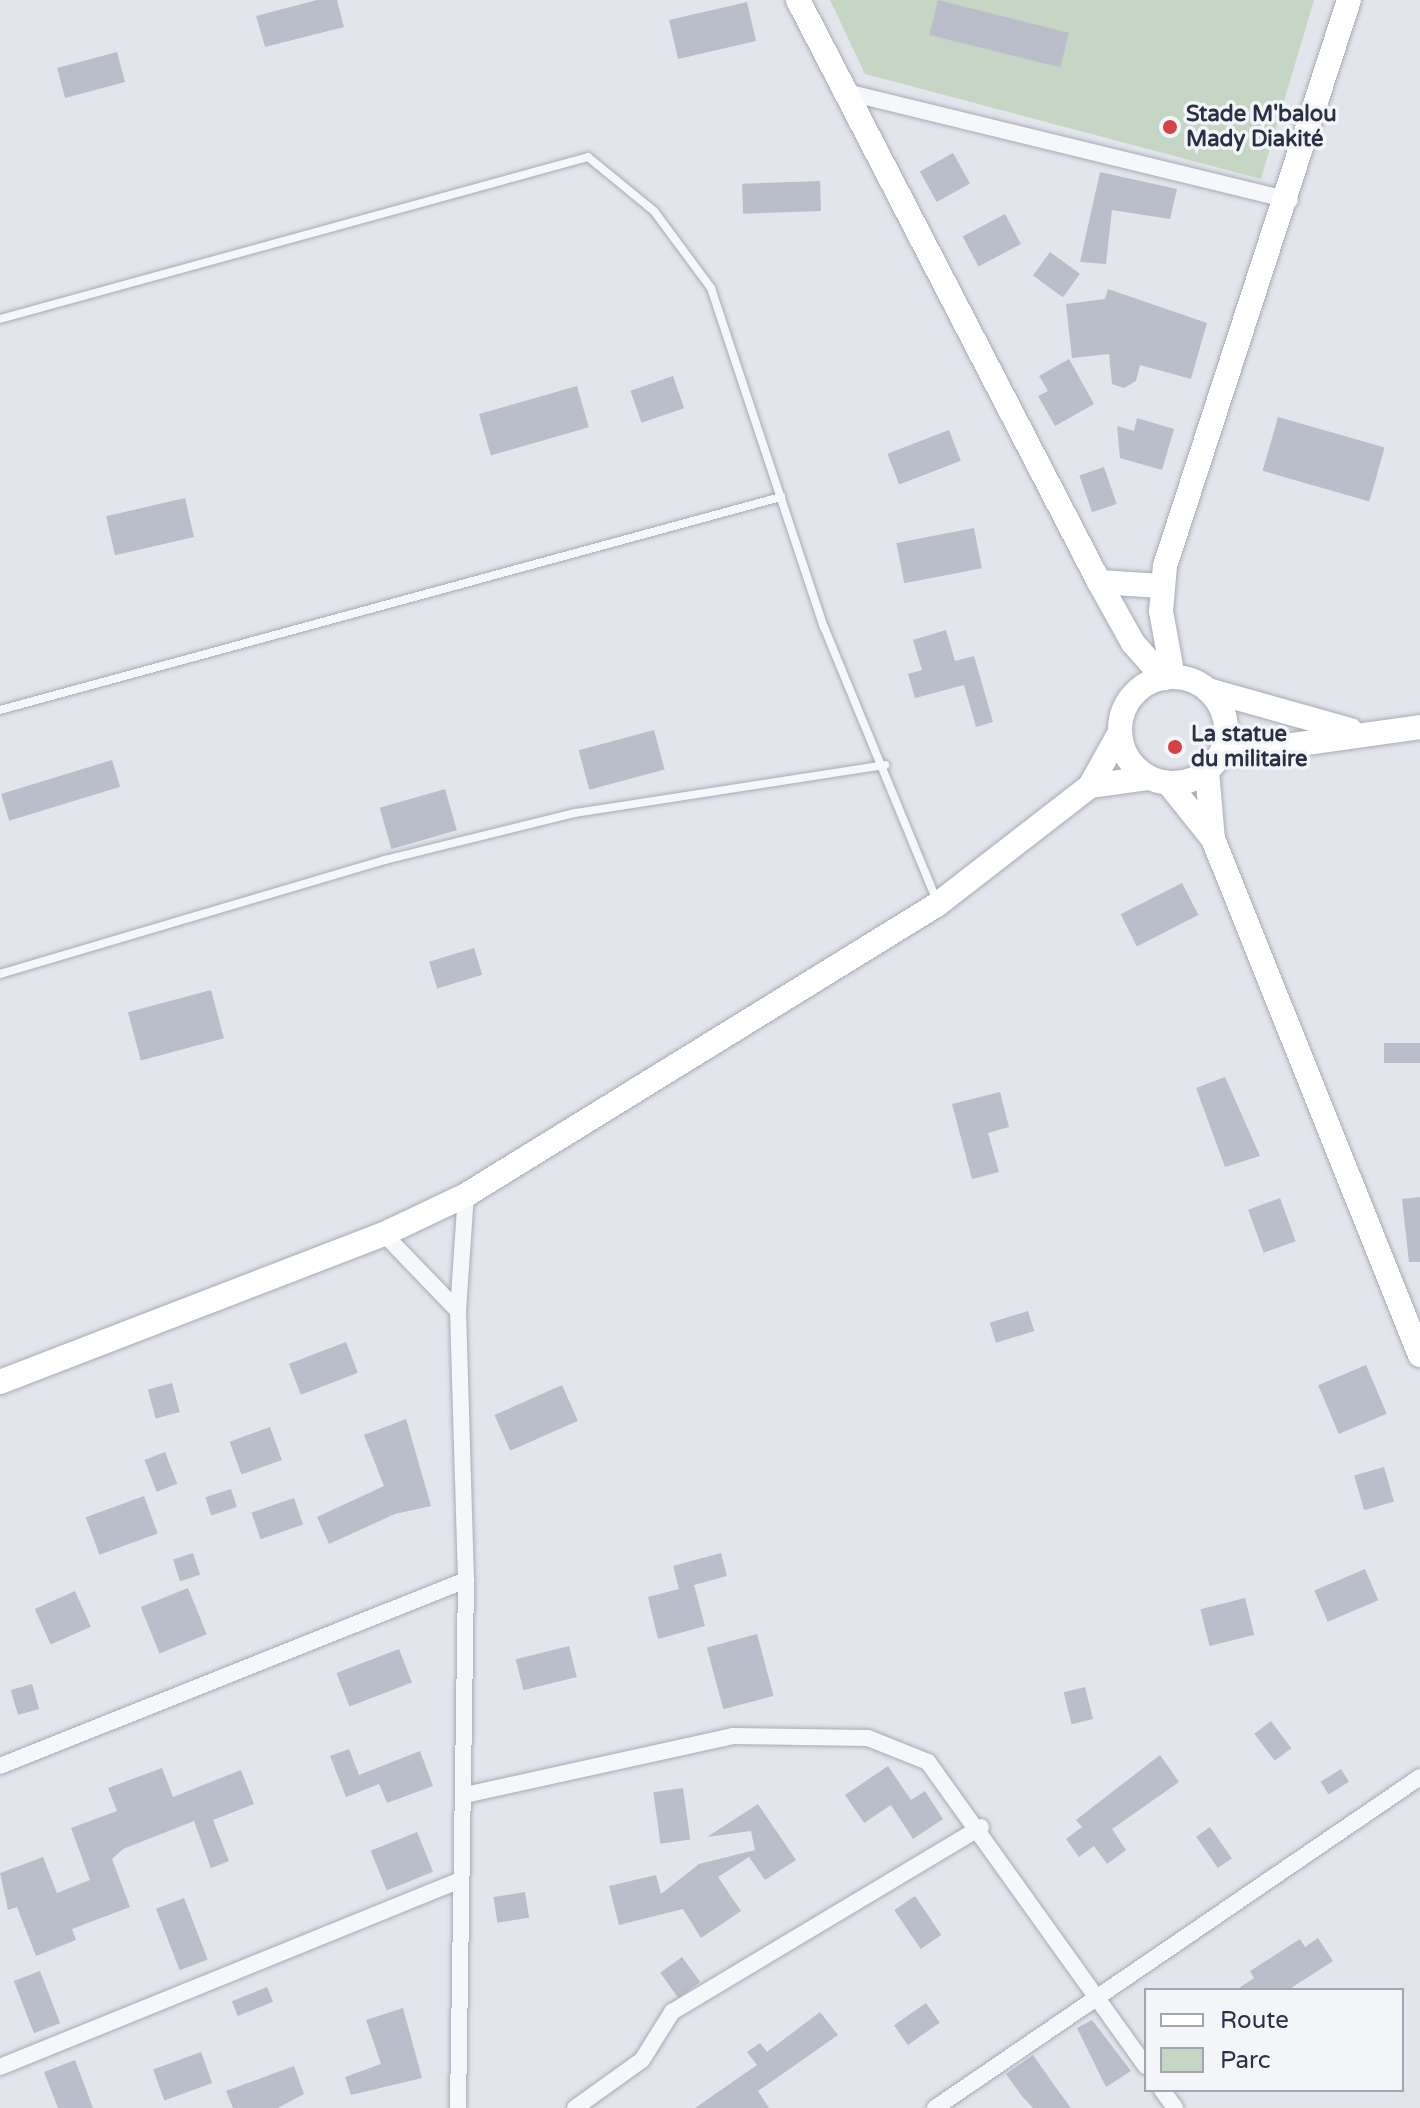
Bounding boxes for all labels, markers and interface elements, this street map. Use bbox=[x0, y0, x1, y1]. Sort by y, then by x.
place label: Stade M'balou Mady Diakité bbox=[1186, 101, 1337, 152]
marker: Stade M'balou Mady Diakité bbox=[1161, 118, 1179, 136]
place label: La statue du militaire bbox=[1191, 721, 1307, 772]
marker: La statue du militaire bbox=[1166, 738, 1184, 756]
legend bbox=[1144, 1988, 1404, 2092]
text: Route bbox=[1220, 2006, 1289, 2035]
text: Parc bbox=[1220, 2046, 1271, 2075]

